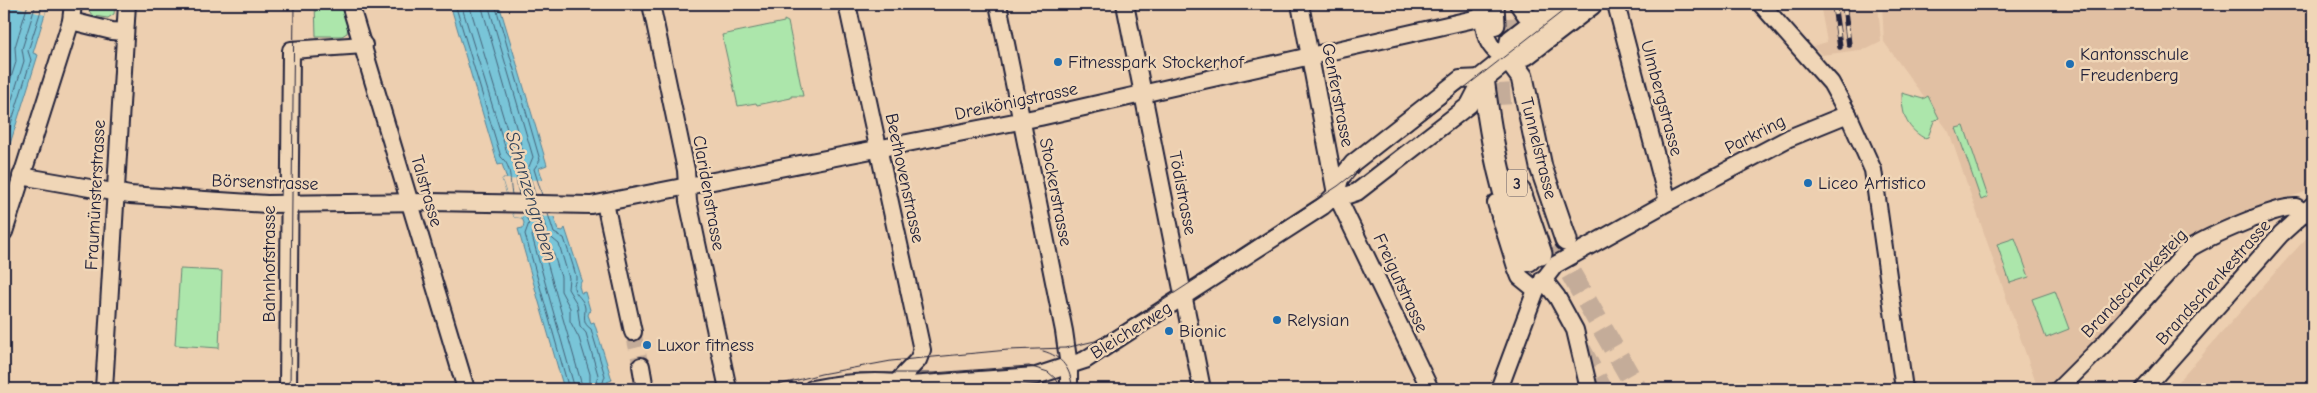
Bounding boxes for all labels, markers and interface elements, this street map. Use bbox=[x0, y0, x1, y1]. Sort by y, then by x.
street label: Ulmbergstrasse bbox=[1636, 38, 1687, 158]
street label: Genferstrasse bbox=[1317, 41, 1358, 149]
place label: Kantonsschule Freudenberg bbox=[2080, 44, 2189, 86]
place label: Fitnesspark Stockerhof bbox=[1068, 52, 1245, 73]
marker: Fitnesspark Stockerhof bbox=[1052, 56, 1064, 68]
marker: Kantonsschule Freudenberg bbox=[2064, 58, 2076, 70]
street label: Dreikönigstrasse bbox=[953, 78, 1080, 125]
street label: Tunnelstrasse bbox=[1516, 95, 1561, 201]
street label: Parkring bbox=[1721, 110, 1789, 159]
street label: Beethovenstrasse bbox=[881, 111, 929, 245]
street label: Fraumünsterstrasse bbox=[81, 119, 110, 271]
water label: Schanzengraben bbox=[501, 129, 561, 264]
street label: Claridenstrasse bbox=[688, 134, 729, 252]
street label: Stockerstrasse bbox=[1035, 136, 1076, 248]
street label: Tödistrasse bbox=[1164, 149, 1201, 237]
street label: Talstrasse bbox=[406, 153, 447, 229]
street label: Börsenstrasse bbox=[211, 170, 319, 195]
road number: 3 bbox=[1507, 170, 1527, 197]
place label: Liceo Artistico bbox=[1818, 173, 1926, 194]
marker: Liceo Artistico bbox=[1802, 177, 1814, 189]
street label: Bahnhofstrasse bbox=[259, 206, 280, 322]
street label: Brandschenkestrasse bbox=[2152, 215, 2275, 349]
street label: Brandschenkesteig bbox=[2077, 224, 2192, 342]
street label: Freigutstrasse bbox=[1368, 230, 1433, 336]
street label: Bleicherweg bbox=[1087, 297, 1176, 364]
place label: Relysian bbox=[1287, 310, 1349, 331]
marker: Relysian bbox=[1271, 314, 1283, 326]
place label: Bionic bbox=[1179, 321, 1227, 342]
marker: Bionic bbox=[1163, 325, 1175, 337]
place label: Luxor fitness bbox=[657, 335, 754, 356]
marker: Luxor fitness bbox=[641, 339, 653, 351]

